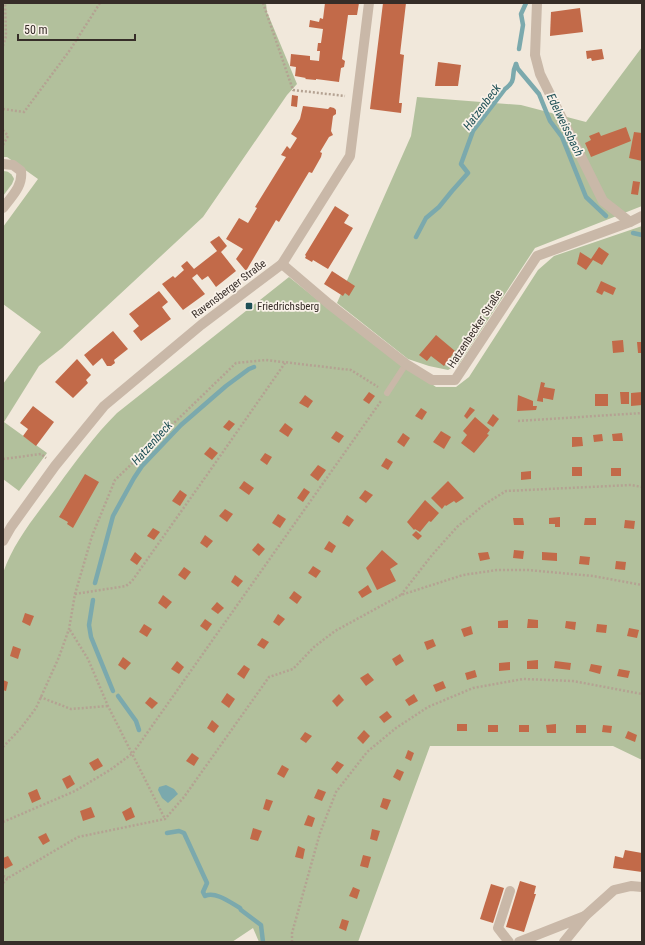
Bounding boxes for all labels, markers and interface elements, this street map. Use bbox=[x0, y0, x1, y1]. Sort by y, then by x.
scale bar bbox=[18, 16, 135, 42]
text: 50 m bbox=[24, 23, 48, 37]
water label: Hatzenbeck bbox=[460, 81, 504, 133]
water label: Edelweissbach bbox=[544, 91, 586, 159]
street label: Ravensberger Straße bbox=[189, 257, 269, 321]
street label: Hatzenbecker Straße bbox=[445, 288, 505, 370]
place label: Friedrichsberg bbox=[257, 300, 319, 313]
marker: Friedrichsberg bbox=[244, 301, 254, 311]
water label: Hatzenbeck bbox=[129, 418, 176, 468]

